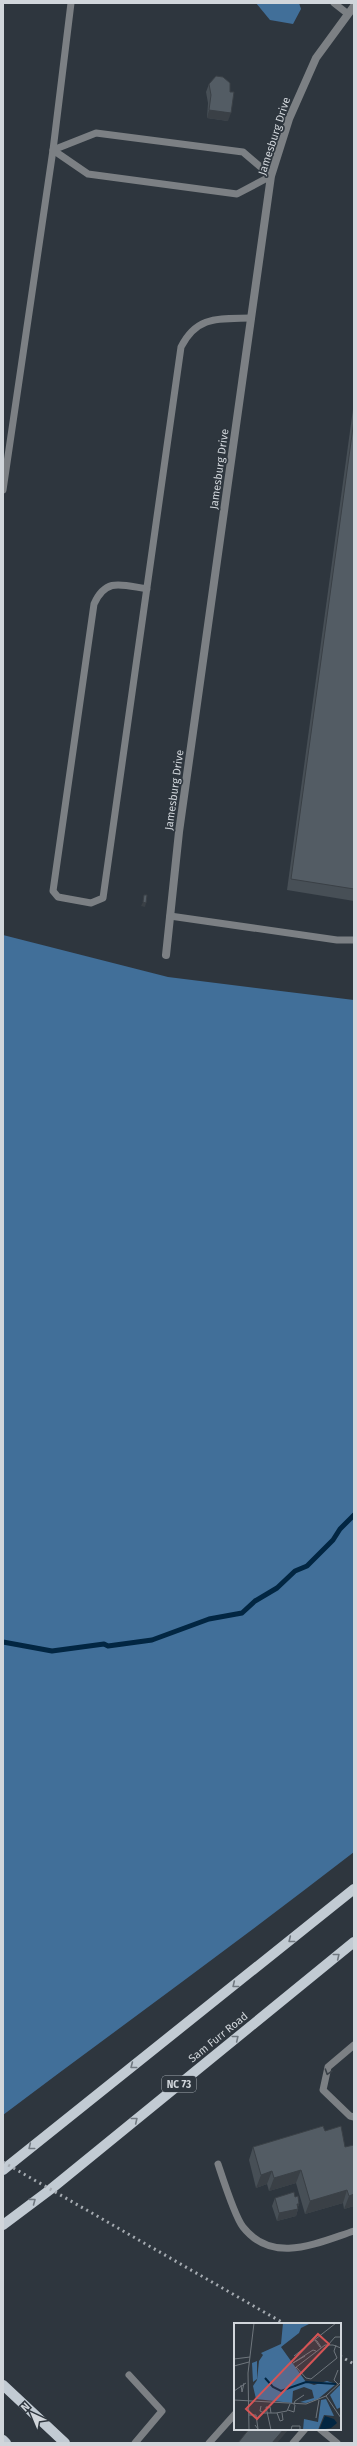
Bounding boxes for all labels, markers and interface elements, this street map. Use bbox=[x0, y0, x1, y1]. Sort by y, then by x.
street label: Jamesburg Drive bbox=[256, 95, 293, 177]
street label: Jamesburg Drive bbox=[207, 428, 232, 510]
street label: Jamesburg Drive bbox=[162, 749, 187, 831]
one-way arrow bbox=[288, 1936, 295, 1943]
one-way arrow bbox=[332, 1954, 339, 1961]
one-way arrow bbox=[232, 1981, 239, 1988]
street label: Sam Furr Road bbox=[186, 2010, 251, 2065]
one-way arrow bbox=[231, 2036, 239, 2043]
one-way arrow bbox=[131, 2062, 138, 2069]
one-way arrow bbox=[324, 2068, 333, 2075]
road number: NC 73 bbox=[162, 2076, 196, 2092]
one-way arrow bbox=[131, 2118, 138, 2125]
one-way arrow bbox=[29, 2142, 36, 2149]
one-way arrow bbox=[29, 2199, 36, 2206]
inset map bbox=[234, 2323, 341, 2430]
north arrow bbox=[12, 2394, 52, 2434]
text: N bbox=[18, 2400, 33, 2414]

